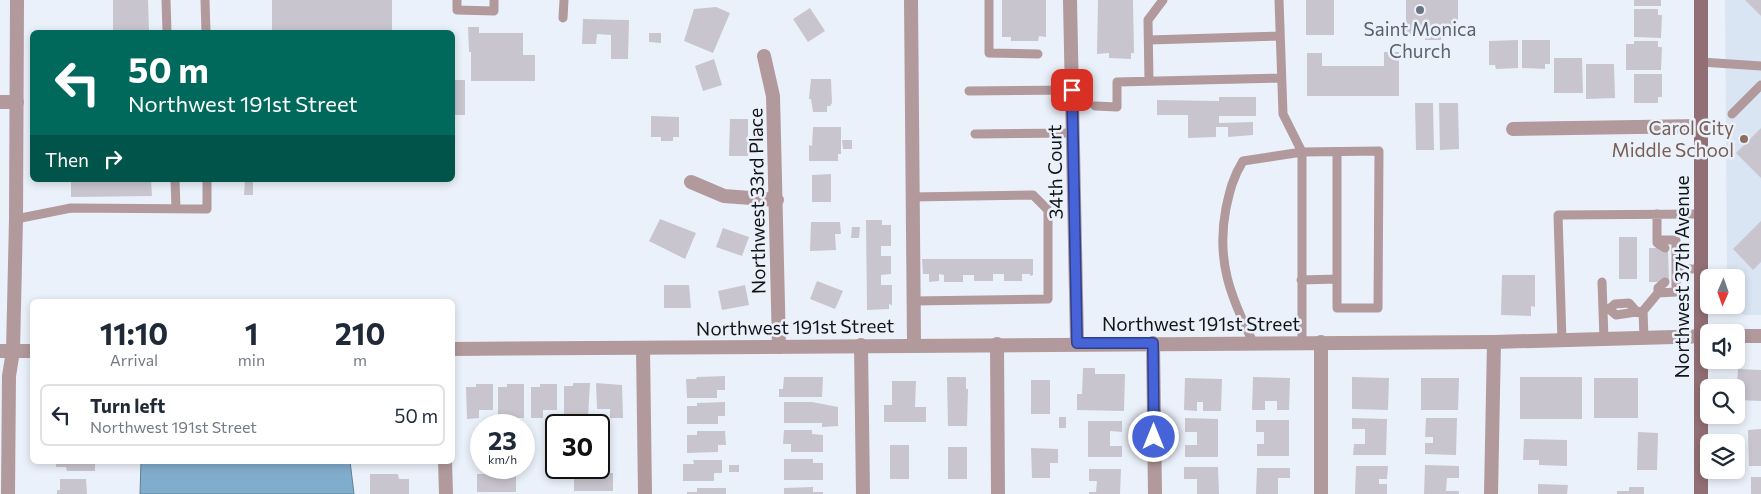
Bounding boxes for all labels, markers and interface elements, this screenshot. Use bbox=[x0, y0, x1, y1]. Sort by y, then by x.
marker: Saint Monica Church bbox=[1414, 4, 1426, 16]
place label: Saint Monica Church bbox=[1364, 17, 1476, 62]
text: 50 m bbox=[128, 47, 209, 90]
icon: left bbox=[45, 50, 110, 115]
pin bbox=[1051, 69, 1093, 111]
icon: arrive bbox=[1058, 76, 1086, 104]
text: Northwest 191st Street bbox=[128, 90, 357, 117]
street label: Northwest 33rd Place bbox=[743, 108, 770, 294]
place label: Carol City Middle School bbox=[1612, 116, 1734, 161]
street label: 34th Court bbox=[1042, 124, 1067, 220]
marker: Carol City Middle School bbox=[1738, 133, 1750, 145]
icon: right bbox=[99, 145, 127, 173]
text: Then bbox=[45, 148, 89, 171]
street label: Northwest 37th Avenue bbox=[1670, 175, 1693, 379]
north arrow bbox=[1700, 269, 1745, 314]
map controls bbox=[1700, 269, 1745, 479]
street label: Northwest 191st Street bbox=[1102, 312, 1300, 335]
street label: Northwest 191st Street bbox=[696, 313, 894, 340]
text: 11:10 bbox=[100, 314, 168, 351]
text: 1 bbox=[245, 314, 258, 351]
text: 210 bbox=[335, 314, 385, 351]
button: sound bbox=[1700, 324, 1745, 369]
text: Arrival bbox=[110, 350, 158, 369]
text: min bbox=[238, 350, 265, 369]
text: m bbox=[353, 350, 367, 369]
button: search bbox=[1700, 379, 1745, 424]
text: Turn left bbox=[90, 394, 165, 417]
icon: left bbox=[47, 401, 75, 429]
text: 50 m bbox=[394, 404, 438, 427]
position arrow bbox=[1127, 410, 1179, 462]
speed limit sign: 30 bbox=[545, 414, 610, 479]
text: Northwest 191st Street bbox=[90, 417, 257, 436]
text: 23 bbox=[488, 425, 517, 455]
button: layers bbox=[1700, 434, 1745, 479]
text: km/h bbox=[488, 452, 517, 466]

